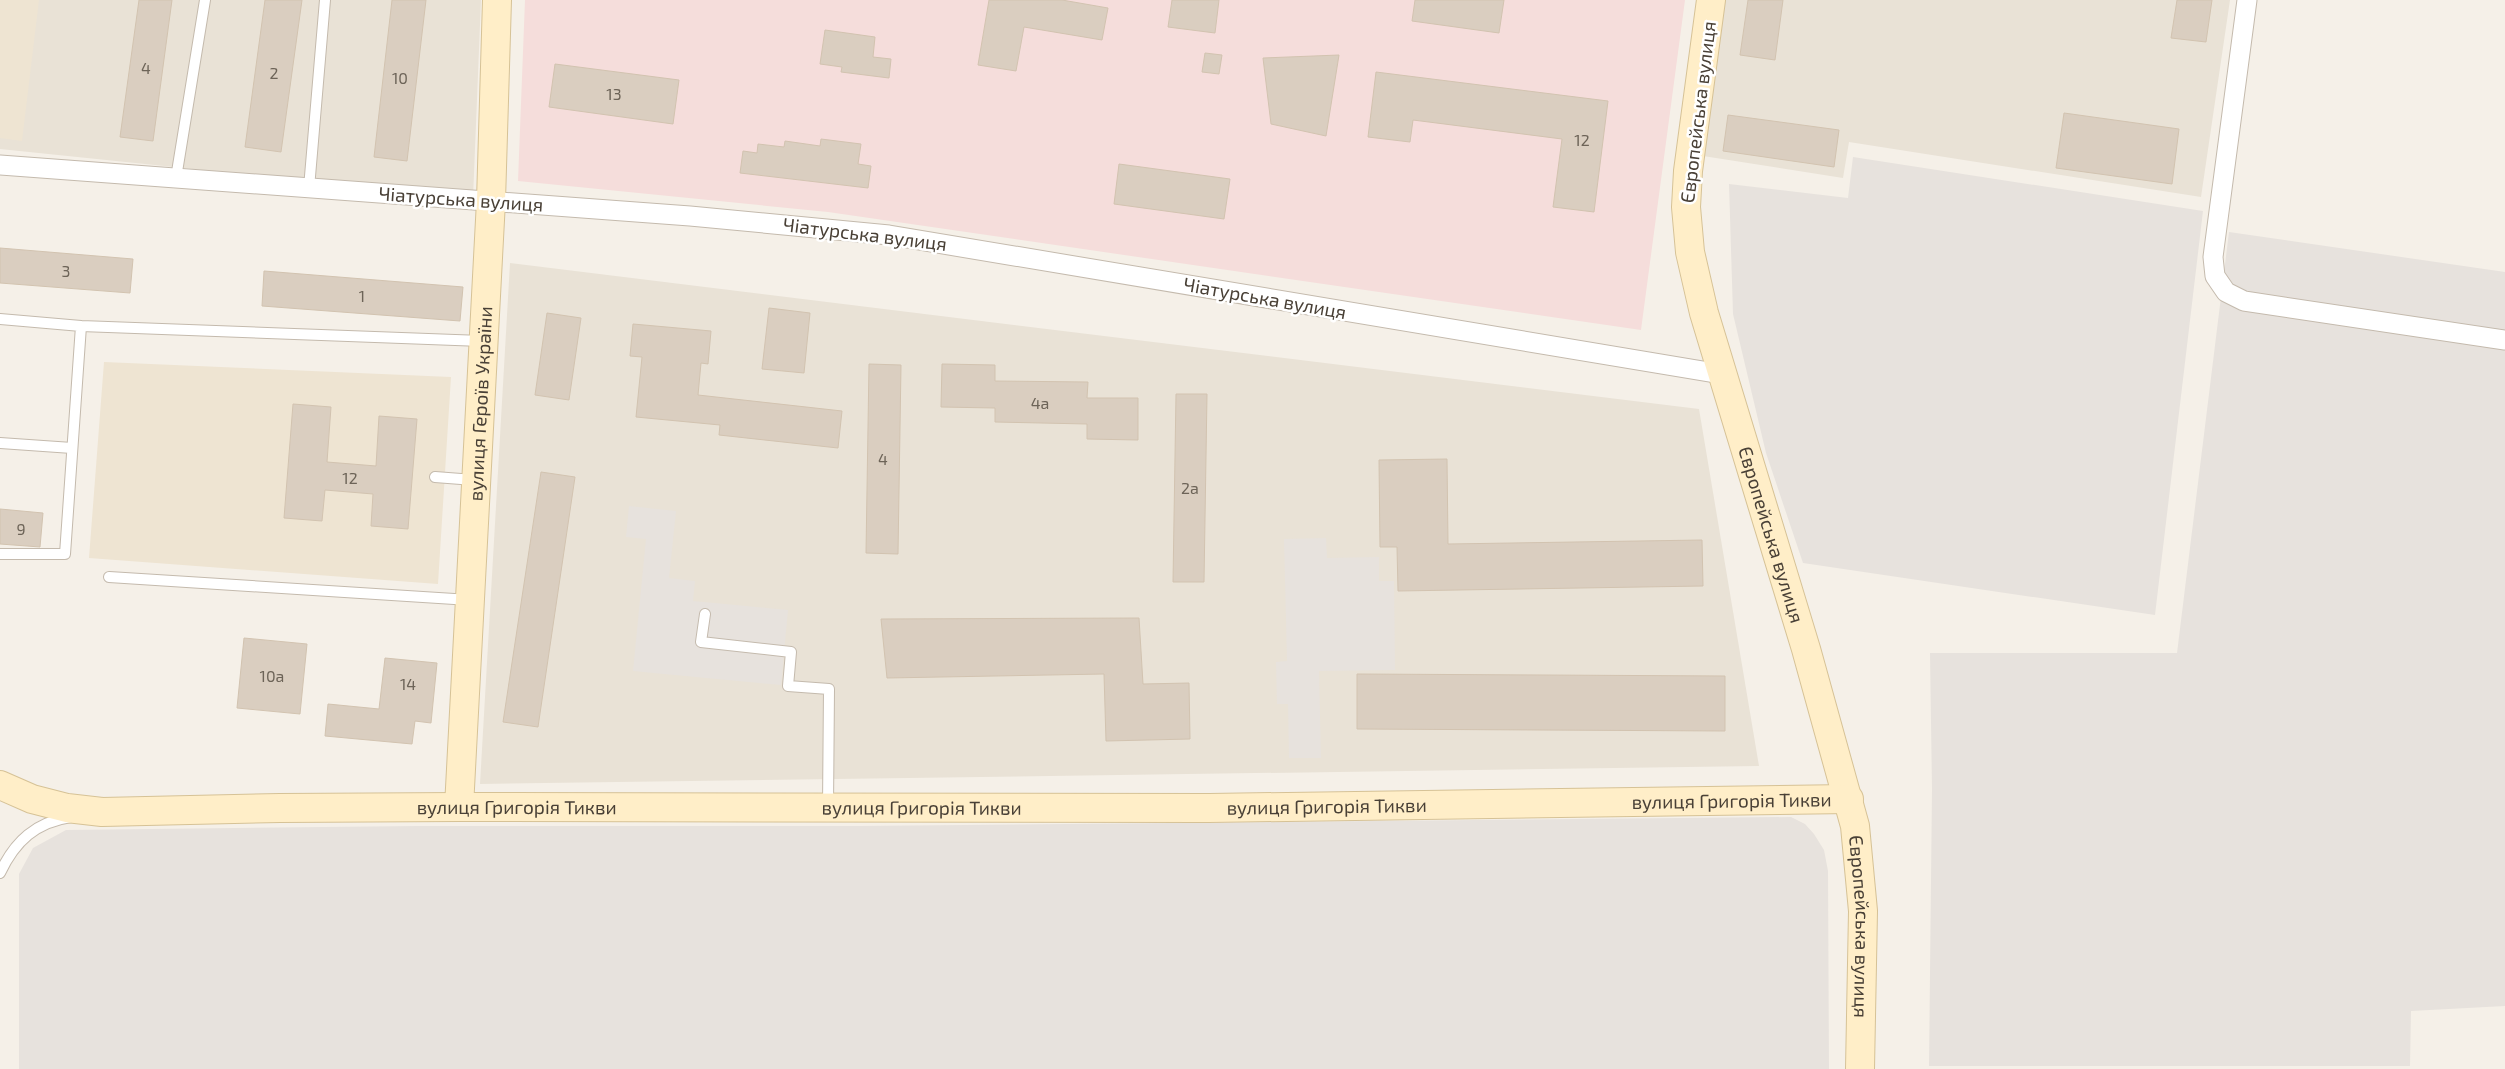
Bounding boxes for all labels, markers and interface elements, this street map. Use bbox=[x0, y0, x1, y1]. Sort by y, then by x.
street label: Європейська вулиця bbox=[1675, 20, 1721, 204]
house number: 4 bbox=[141, 58, 151, 77]
house number: 2 bbox=[270, 63, 279, 82]
house number: 10 bbox=[392, 68, 408, 87]
house number: 13 bbox=[606, 84, 622, 103]
house number: 12 bbox=[1574, 130, 1590, 149]
street label: Чіатурська вулиця bbox=[378, 181, 544, 217]
street label: Чіатурська вулиця bbox=[782, 212, 948, 256]
house number: 3 bbox=[62, 261, 70, 280]
street label: Чіатурська вулиця bbox=[1182, 272, 1348, 324]
house number: 1 bbox=[359, 286, 365, 305]
street label: вулиця Героїв України bbox=[463, 305, 496, 502]
house number: 4а bbox=[1031, 393, 1049, 412]
street label: Європейська вулиця bbox=[1734, 443, 1809, 626]
house number: 4 bbox=[878, 449, 888, 468]
house number: 12 bbox=[342, 468, 358, 487]
house number: 2а bbox=[1181, 478, 1199, 497]
house number: 9 bbox=[16, 519, 26, 538]
house number: 10а bbox=[260, 666, 284, 685]
house number: 14 bbox=[400, 674, 416, 693]
street label: вулиця Григорія Тикви bbox=[1631, 787, 1832, 814]
street label: вулиця Григорія Тикви bbox=[1226, 793, 1427, 820]
street label: вулиця Григорія Тикви bbox=[417, 795, 617, 819]
street label: вулиця Григорія Тикви bbox=[822, 795, 1022, 820]
street label: Європейська вулиця bbox=[1845, 834, 1875, 1018]

